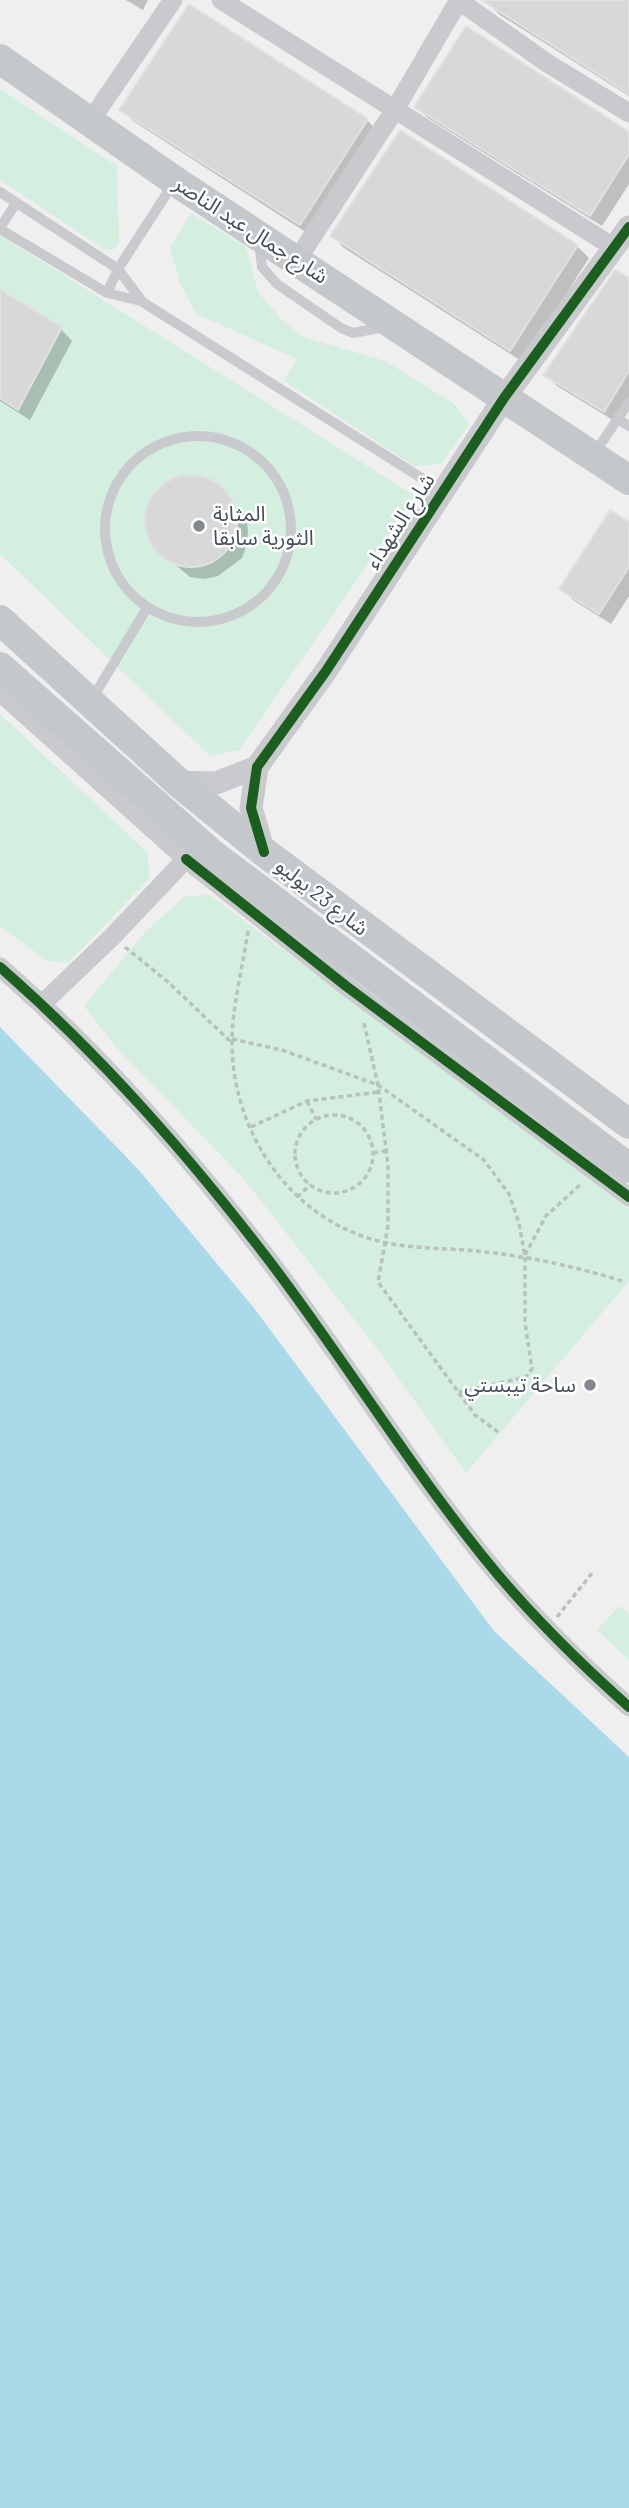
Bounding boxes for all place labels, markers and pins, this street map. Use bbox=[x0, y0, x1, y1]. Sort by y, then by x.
place label: المثابة الثورية سابقا bbox=[213, 501, 314, 551]
marker: المثابة الثورية سابقا bbox=[191, 518, 207, 534]
place label: ساحة تيبستي bbox=[464, 1372, 576, 1398]
marker: ساحة تيبستي bbox=[582, 1377, 598, 1393]

